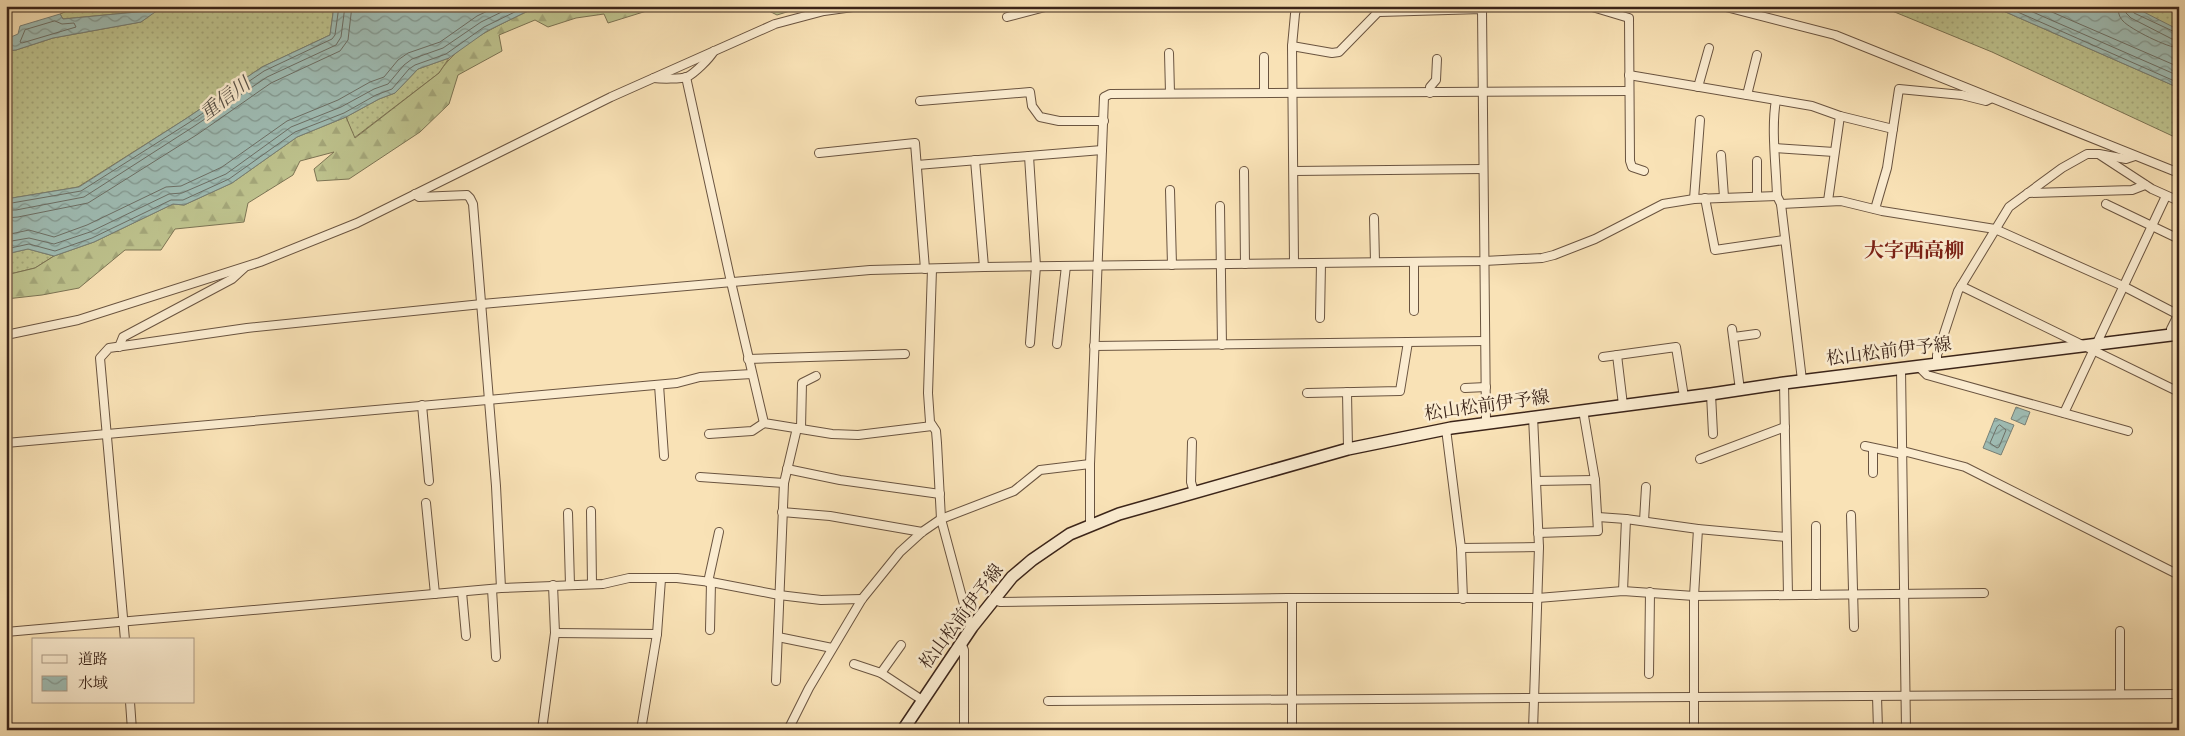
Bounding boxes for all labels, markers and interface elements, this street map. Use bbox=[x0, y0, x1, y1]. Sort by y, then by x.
water label: 重信川 bbox=[196, 72, 256, 125]
district label: 大字西高柳 bbox=[1864, 240, 1964, 262]
street label: 松山松前伊予線 bbox=[1825, 333, 1953, 369]
street label: 松山松前伊予線 bbox=[1423, 386, 1551, 424]
street label: 松山松前伊予線 bbox=[915, 560, 1007, 673]
legend bbox=[32, 638, 195, 704]
text: 道路 bbox=[78, 651, 108, 668]
text: 水域 bbox=[78, 675, 108, 692]

